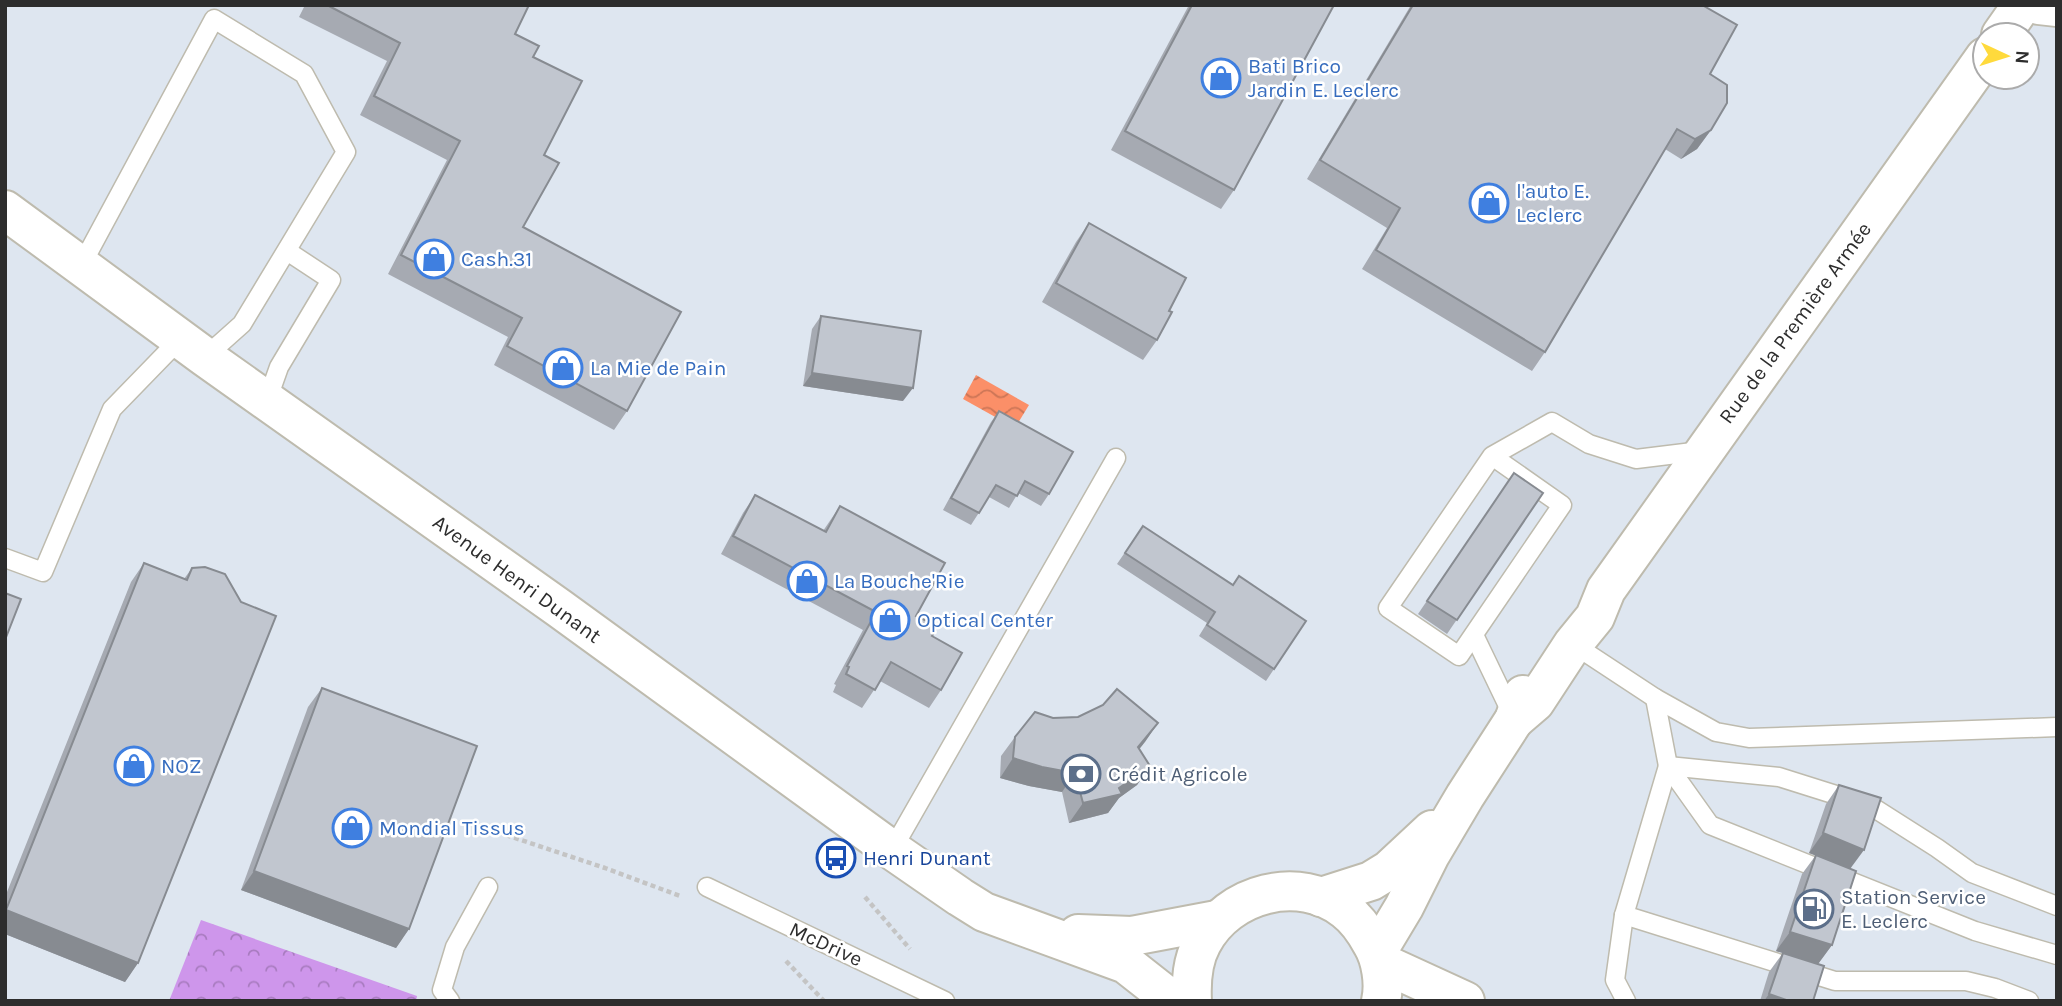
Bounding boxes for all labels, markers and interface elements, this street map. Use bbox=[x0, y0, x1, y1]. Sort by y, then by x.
north arrow bbox=[1971, 21, 2041, 91]
text: N bbox=[2011, 50, 2033, 65]
place label: Bati Brico Jardin E. Leclerc bbox=[1248, 54, 1399, 102]
shop icon: Bati Brico Jardin E. Leclerc bbox=[1200, 57, 1242, 99]
place label: l'auto E. Leclerc bbox=[1516, 179, 1589, 227]
shop icon: l'auto E. Leclerc bbox=[1468, 182, 1510, 224]
street label: Rue de la Première Armée bbox=[1714, 218, 1876, 428]
shop icon: Cash.31 bbox=[413, 238, 455, 280]
place label: Cash.31 bbox=[461, 247, 532, 271]
shop icon: La Mie de Pain bbox=[542, 347, 584, 389]
place label: La Mie de Pain bbox=[590, 356, 727, 380]
street label: Avenue Henri Dunant bbox=[428, 510, 606, 648]
shop icon: La Bouche'Rie bbox=[786, 560, 828, 602]
place label: La Bouche'Rie bbox=[834, 569, 965, 593]
shop icon: Optical Center bbox=[869, 599, 911, 641]
place label: Optical Center bbox=[917, 608, 1053, 632]
shop icon: NOZ bbox=[113, 745, 155, 787]
bank icon: Crédit Agricole bbox=[1060, 753, 1102, 795]
place label: NOZ bbox=[161, 754, 201, 778]
place label: Crédit Agricole bbox=[1108, 762, 1248, 786]
shop icon: Mondial Tissus bbox=[331, 807, 373, 849]
place label: Mondial Tissus bbox=[379, 816, 525, 840]
bus stop icon: Henri Dunant bbox=[815, 837, 857, 879]
place label: Henri Dunant bbox=[863, 846, 991, 870]
place label: Station Service E. Leclerc bbox=[1841, 885, 1986, 933]
fuel station icon: Station Service E. Leclerc bbox=[1793, 888, 1835, 930]
street label: McDrive bbox=[786, 917, 866, 971]

